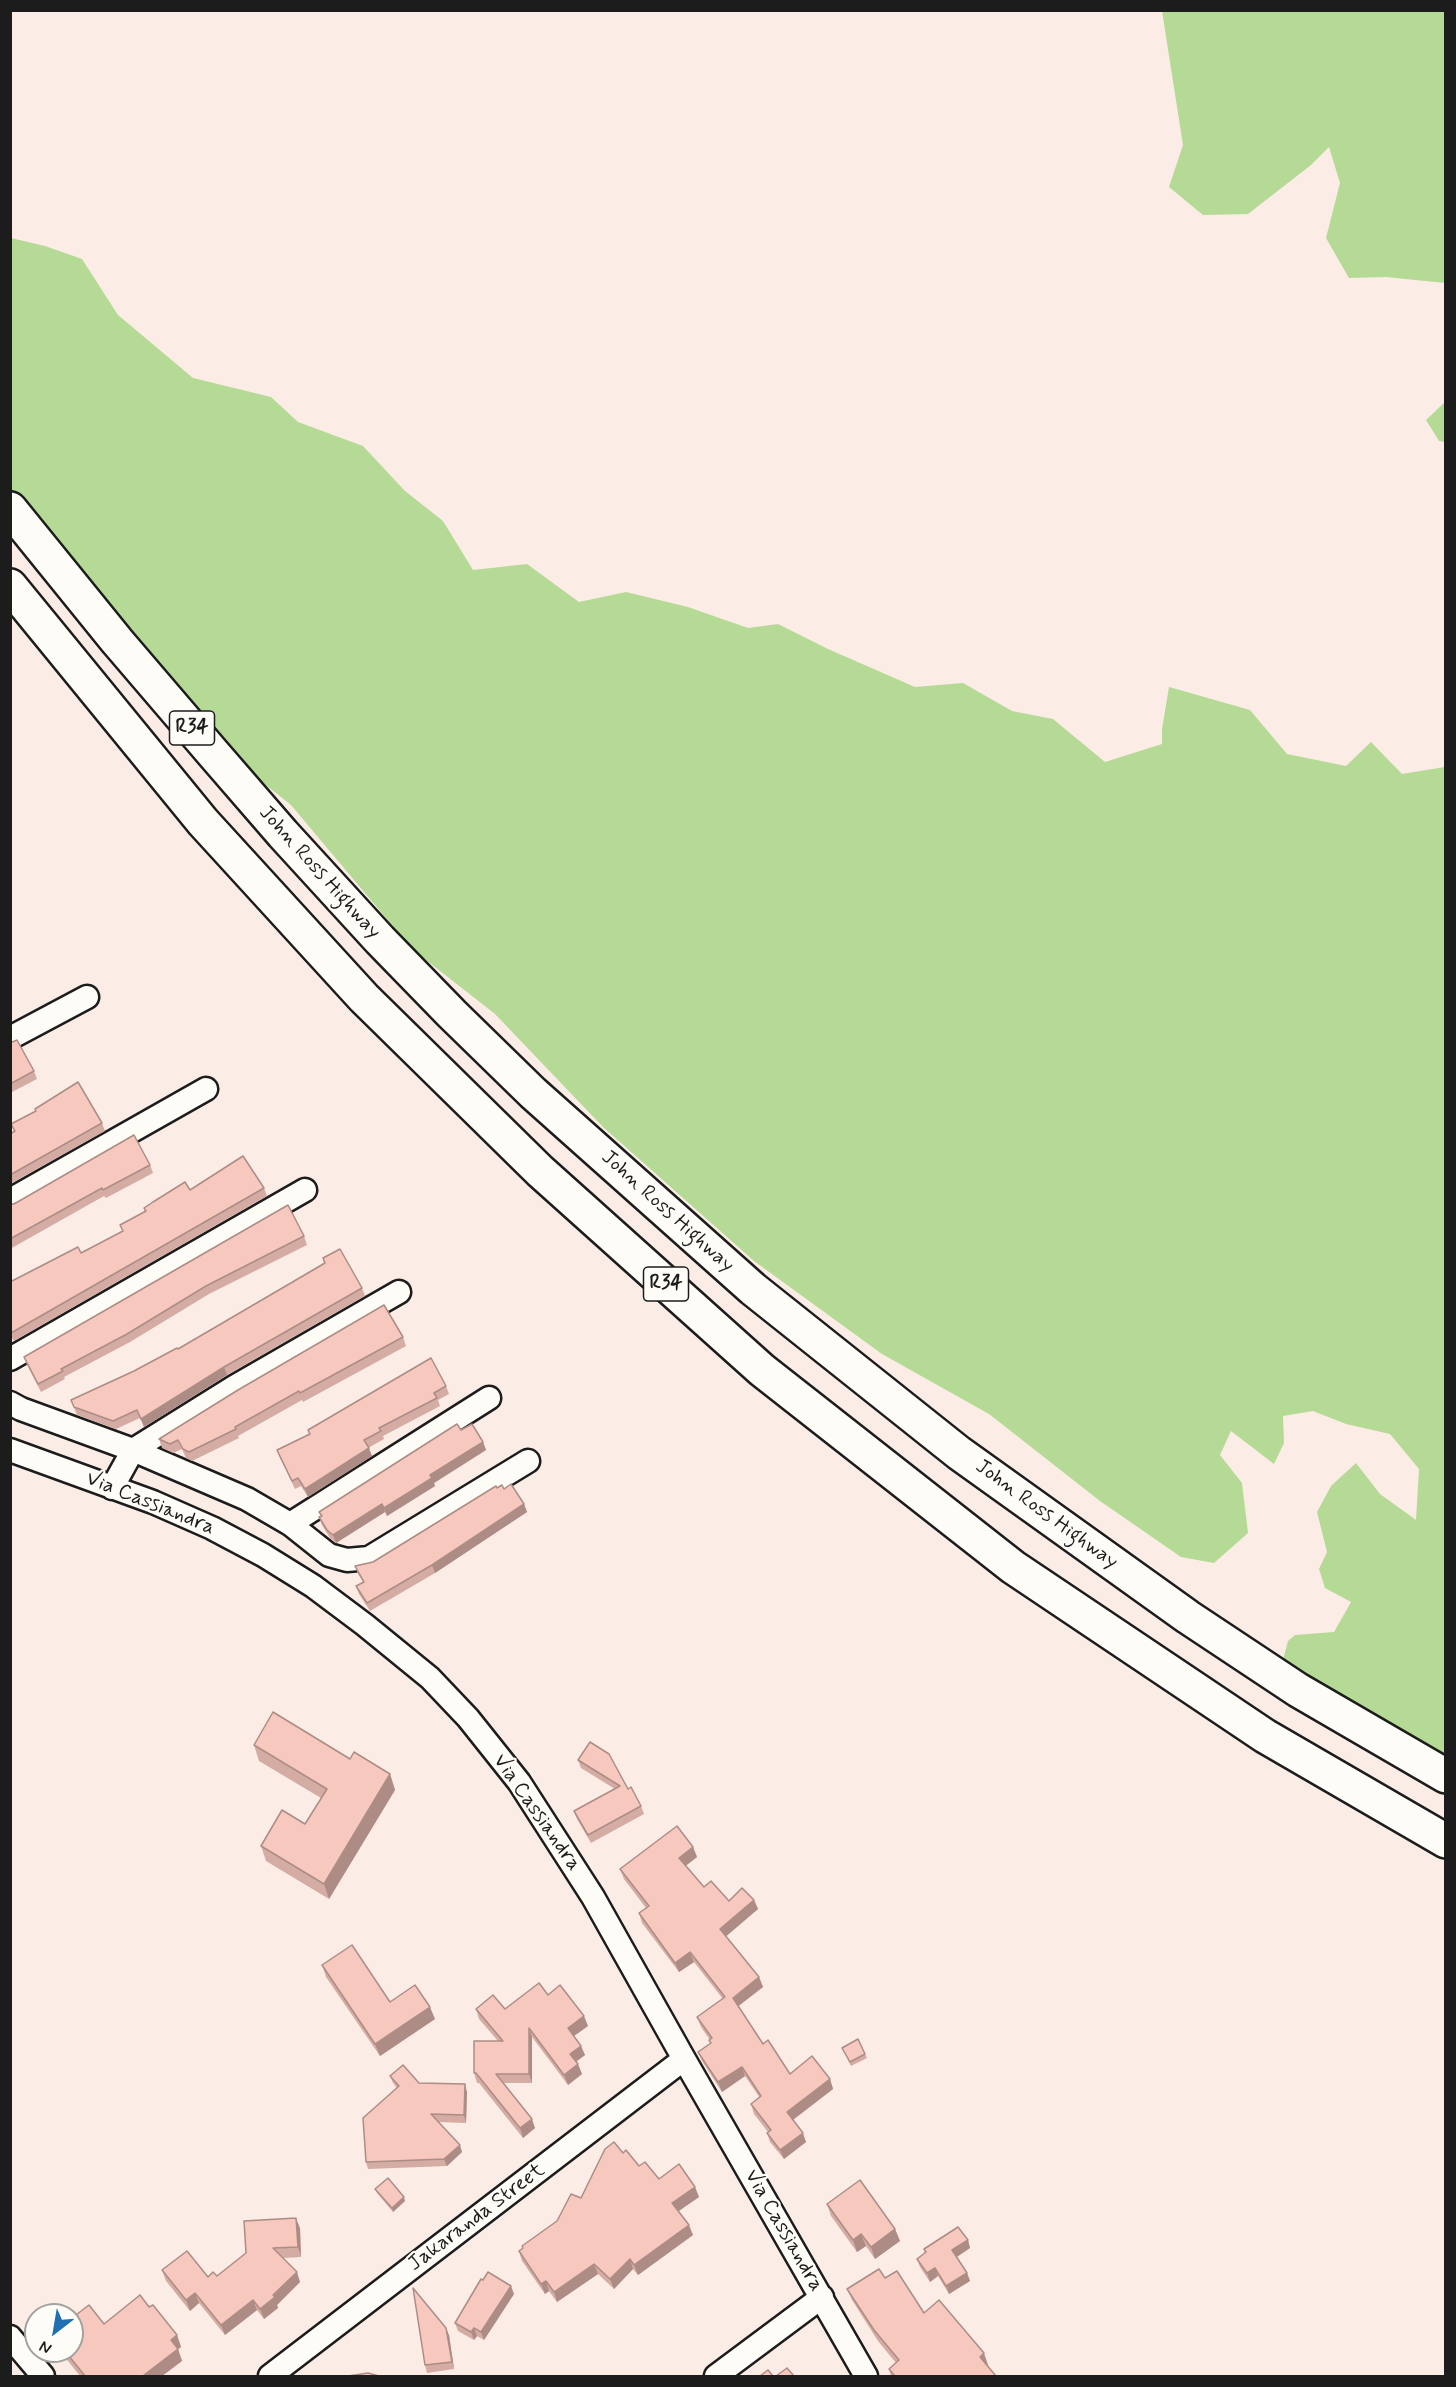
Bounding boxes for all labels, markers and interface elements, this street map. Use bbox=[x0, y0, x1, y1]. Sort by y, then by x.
road number: R34 bbox=[170, 711, 214, 745]
street label: John Ross Highway bbox=[253, 801, 385, 945]
street label: John Ross Highway bbox=[595, 1146, 739, 1278]
road number: R34 bbox=[644, 1267, 688, 1301]
street label: John Ross Highway bbox=[970, 1455, 1122, 1575]
street label: Via Cassiandra bbox=[82, 1467, 218, 1541]
street label: Via Cassiandra bbox=[486, 1750, 586, 1876]
street label: Jakaranda Street bbox=[404, 2158, 550, 2278]
street label: Via Cassiandra bbox=[738, 2165, 828, 2297]
north arrow bbox=[24, 2303, 84, 2363]
text: N bbox=[36, 2335, 55, 2359]

